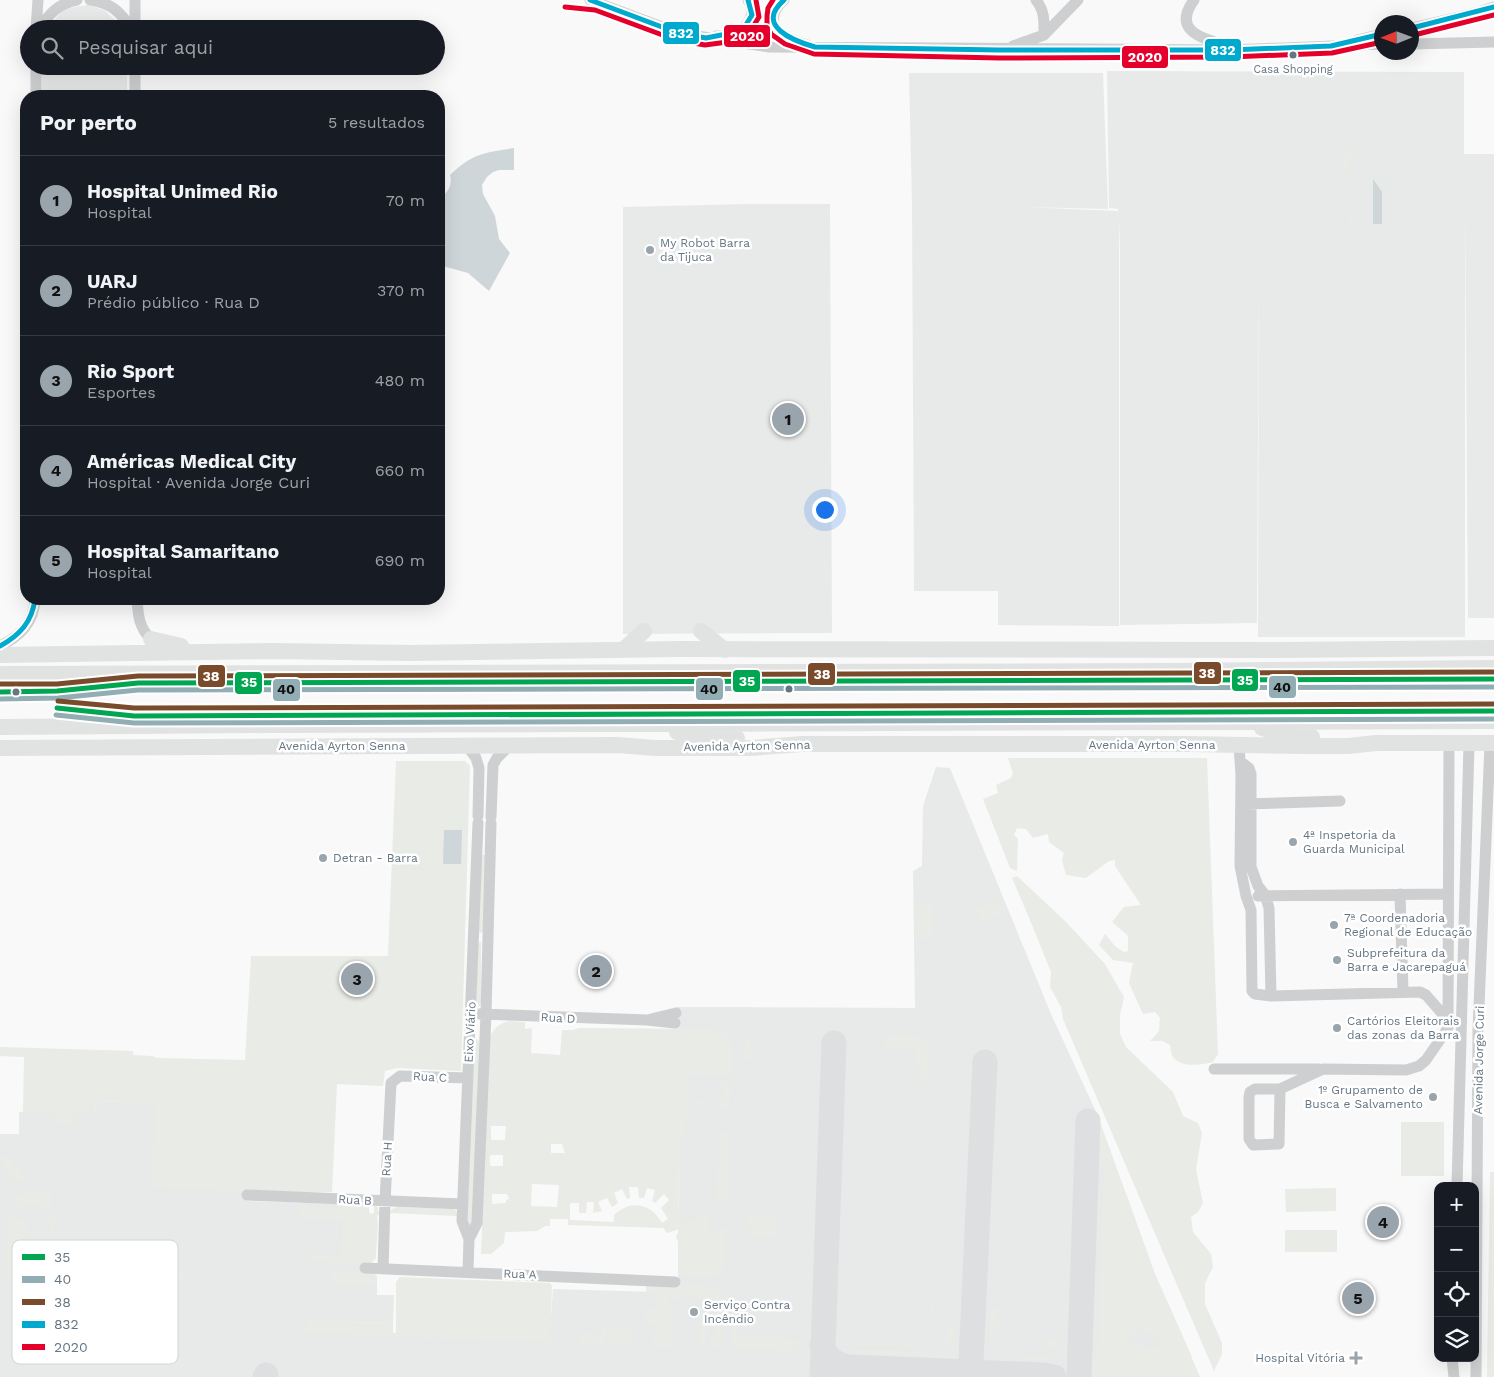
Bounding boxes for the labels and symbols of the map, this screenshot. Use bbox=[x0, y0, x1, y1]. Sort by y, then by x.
north arrow bbox=[1374, 15, 1419, 60]
line badge: 832 bbox=[662, 21, 700, 45]
line badge: 2020 bbox=[723, 24, 771, 48]
text: 832 bbox=[668, 25, 694, 41]
text: 2020 bbox=[730, 28, 764, 44]
line badge: 832 bbox=[1204, 38, 1242, 62]
text: 832 bbox=[1210, 42, 1236, 58]
line badge: 2020 bbox=[1121, 45, 1169, 69]
text: 2020 bbox=[1128, 49, 1162, 65]
marker: Casa Shopping bbox=[1288, 50, 1298, 60]
place label: Casa Shopping bbox=[1253, 63, 1333, 76]
place label: My Robot Barra da Tijuca bbox=[660, 236, 750, 264]
marker: My Robot Barra da Tijuca bbox=[644, 244, 656, 256]
pin: 1 bbox=[772, 400, 804, 438]
your location bbox=[812, 497, 838, 523]
line badge: 38 bbox=[1193, 661, 1222, 685]
line badge: 38 bbox=[807, 662, 836, 686]
line badge: 38 bbox=[197, 664, 226, 688]
text: 38 bbox=[1198, 665, 1216, 681]
text: 38 bbox=[813, 666, 831, 682]
text: 38 bbox=[202, 668, 220, 684]
line badge: 35 bbox=[1231, 668, 1259, 692]
line badge: 35 bbox=[732, 669, 761, 693]
line badge: 35 bbox=[234, 671, 263, 695]
text: 35 bbox=[1237, 672, 1253, 688]
text: 35 bbox=[739, 673, 755, 689]
text: 35 bbox=[241, 674, 257, 690]
line badge: 40 bbox=[1268, 675, 1297, 699]
line badge: 40 bbox=[695, 677, 724, 701]
line badge: 40 bbox=[272, 678, 301, 702]
text: 40 bbox=[1273, 679, 1291, 695]
text: 40 bbox=[277, 681, 295, 697]
text: 40 bbox=[700, 681, 718, 697]
unlabelled marker bbox=[784, 684, 794, 694]
unlabelled marker bbox=[11, 687, 21, 697]
street label: Avenida Ayrton Senna bbox=[683, 738, 811, 754]
street label: Avenida Ayrton Senna bbox=[1088, 738, 1216, 752]
street label: Avenida Ayrton Senna bbox=[278, 739, 406, 753]
place label: 4ª Inspetoria da Guarda Municipal bbox=[1303, 828, 1405, 856]
marker: 4ª Inspetoria da Guarda Municipal bbox=[1287, 836, 1299, 848]
place label: Detran - Barra bbox=[333, 851, 418, 865]
marker: Detran - Barra bbox=[317, 852, 329, 864]
place label: 7ª Coordenadoria Regional de Educação bbox=[1344, 911, 1472, 939]
marker: 7ª Coordenadoria Regional de Educação bbox=[1328, 919, 1340, 931]
place label: Subprefeitura da Barra e Jacarepaguá bbox=[1347, 946, 1466, 974]
pin: 2 bbox=[580, 952, 612, 990]
marker: Subprefeitura da Barra e Jacarepaguá bbox=[1331, 954, 1343, 966]
pin: 3 bbox=[341, 960, 373, 998]
street label: Eixo Viário bbox=[461, 1001, 479, 1063]
street label: Avenida Jorge Curi bbox=[1471, 1005, 1487, 1115]
street label: Rua D bbox=[540, 1010, 576, 1026]
place label: Cartórios Eleitorais das zonas da Barra bbox=[1347, 1014, 1459, 1042]
marker: Cartórios Eleitorais das zonas da Barra bbox=[1331, 1022, 1343, 1034]
street label: Rua C bbox=[413, 1069, 447, 1085]
place label: 1º Grupamento de Busca e Salvamento bbox=[1304, 1083, 1423, 1111]
marker: 1º Grupamento de Busca e Salvamento bbox=[1427, 1091, 1439, 1103]
street label: Rua H bbox=[379, 1141, 395, 1177]
street label: Rua B bbox=[338, 1192, 372, 1208]
pin: 4 bbox=[1367, 1203, 1399, 1241]
legend bbox=[12, 1240, 178, 1364]
text: 35 bbox=[54, 1249, 70, 1265]
street label: Rua A bbox=[503, 1266, 537, 1282]
text: 40 bbox=[54, 1271, 71, 1287]
pin: 5 bbox=[1342, 1279, 1374, 1317]
text: 38 bbox=[54, 1294, 71, 1310]
place label: Serviço Contra Incêndio bbox=[704, 1298, 790, 1326]
marker: Serviço Contra Incêndio bbox=[688, 1306, 700, 1318]
text: 832 bbox=[54, 1316, 79, 1332]
text: 2020 bbox=[54, 1339, 88, 1355]
place label: Hospital Vitória bbox=[1255, 1351, 1345, 1365]
marker: Hospital Vitória bbox=[1349, 1351, 1363, 1365]

